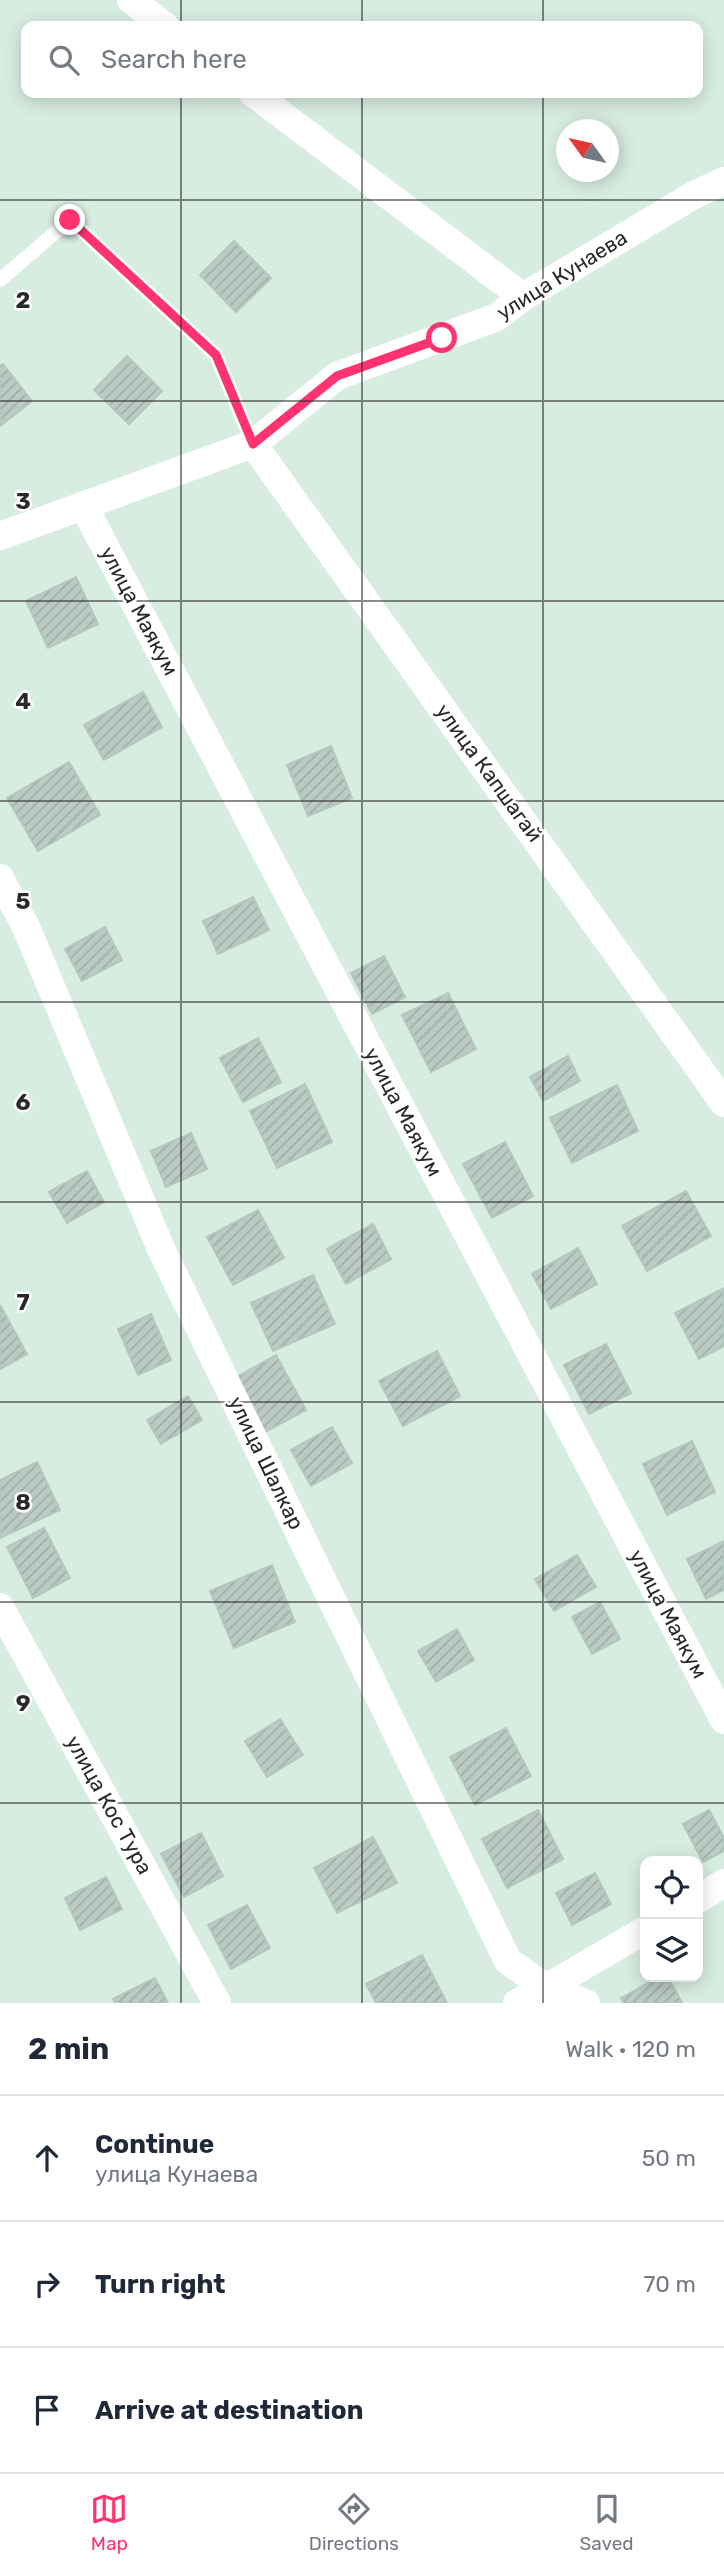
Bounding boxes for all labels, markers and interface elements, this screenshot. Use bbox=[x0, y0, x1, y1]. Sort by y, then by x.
search box bbox=[21, 21, 703, 98]
icon: search bbox=[45, 41, 83, 79]
text: Search here bbox=[101, 44, 247, 75]
north arrow bbox=[556, 119, 619, 182]
route end bbox=[54, 204, 85, 235]
street label: улица Кунаева bbox=[492, 225, 632, 325]
text: 2 bbox=[16, 286, 30, 314]
route start bbox=[426, 322, 457, 353]
text: 3 bbox=[15, 487, 31, 515]
street label: улица Маякум bbox=[95, 542, 184, 679]
text: 4 bbox=[15, 687, 31, 715]
street label: улица Капшагай bbox=[431, 699, 548, 847]
text: 5 bbox=[16, 887, 31, 915]
street label: улица Маякум bbox=[359, 1043, 448, 1180]
text: 6 bbox=[16, 1088, 31, 1116]
text: 7 bbox=[16, 1288, 30, 1316]
street label: улица Шалкар bbox=[223, 1392, 309, 1533]
text: 8 bbox=[15, 1488, 31, 1516]
street label: улица Маякум bbox=[624, 1545, 713, 1682]
text: 9 bbox=[16, 1689, 30, 1717]
street label: улица Кос Тура bbox=[61, 1731, 158, 1879]
map controls bbox=[640, 1856, 703, 1982]
button: locate bbox=[640, 1856, 703, 1919]
button: layers bbox=[640, 1919, 703, 1982]
text: 2 min bbox=[28, 2031, 109, 2067]
text: Walk · 120 m bbox=[565, 2035, 696, 2063]
text: Continue bbox=[95, 2129, 214, 2160]
icon: ahead bbox=[28, 2139, 66, 2177]
text: 50 m bbox=[642, 2144, 696, 2172]
text: улица Кунаева bbox=[95, 2160, 258, 2188]
icon: right bbox=[28, 2265, 66, 2303]
text: Turn right bbox=[95, 2269, 225, 2300]
text: 70 m bbox=[644, 2270, 696, 2298]
icon: arrive bbox=[28, 2391, 66, 2429]
text: Arrive at destination bbox=[95, 2395, 363, 2426]
tab: Map bbox=[90, 2490, 128, 2555]
tab: Directions bbox=[309, 2490, 399, 2555]
tab: Saved bbox=[579, 2490, 634, 2555]

